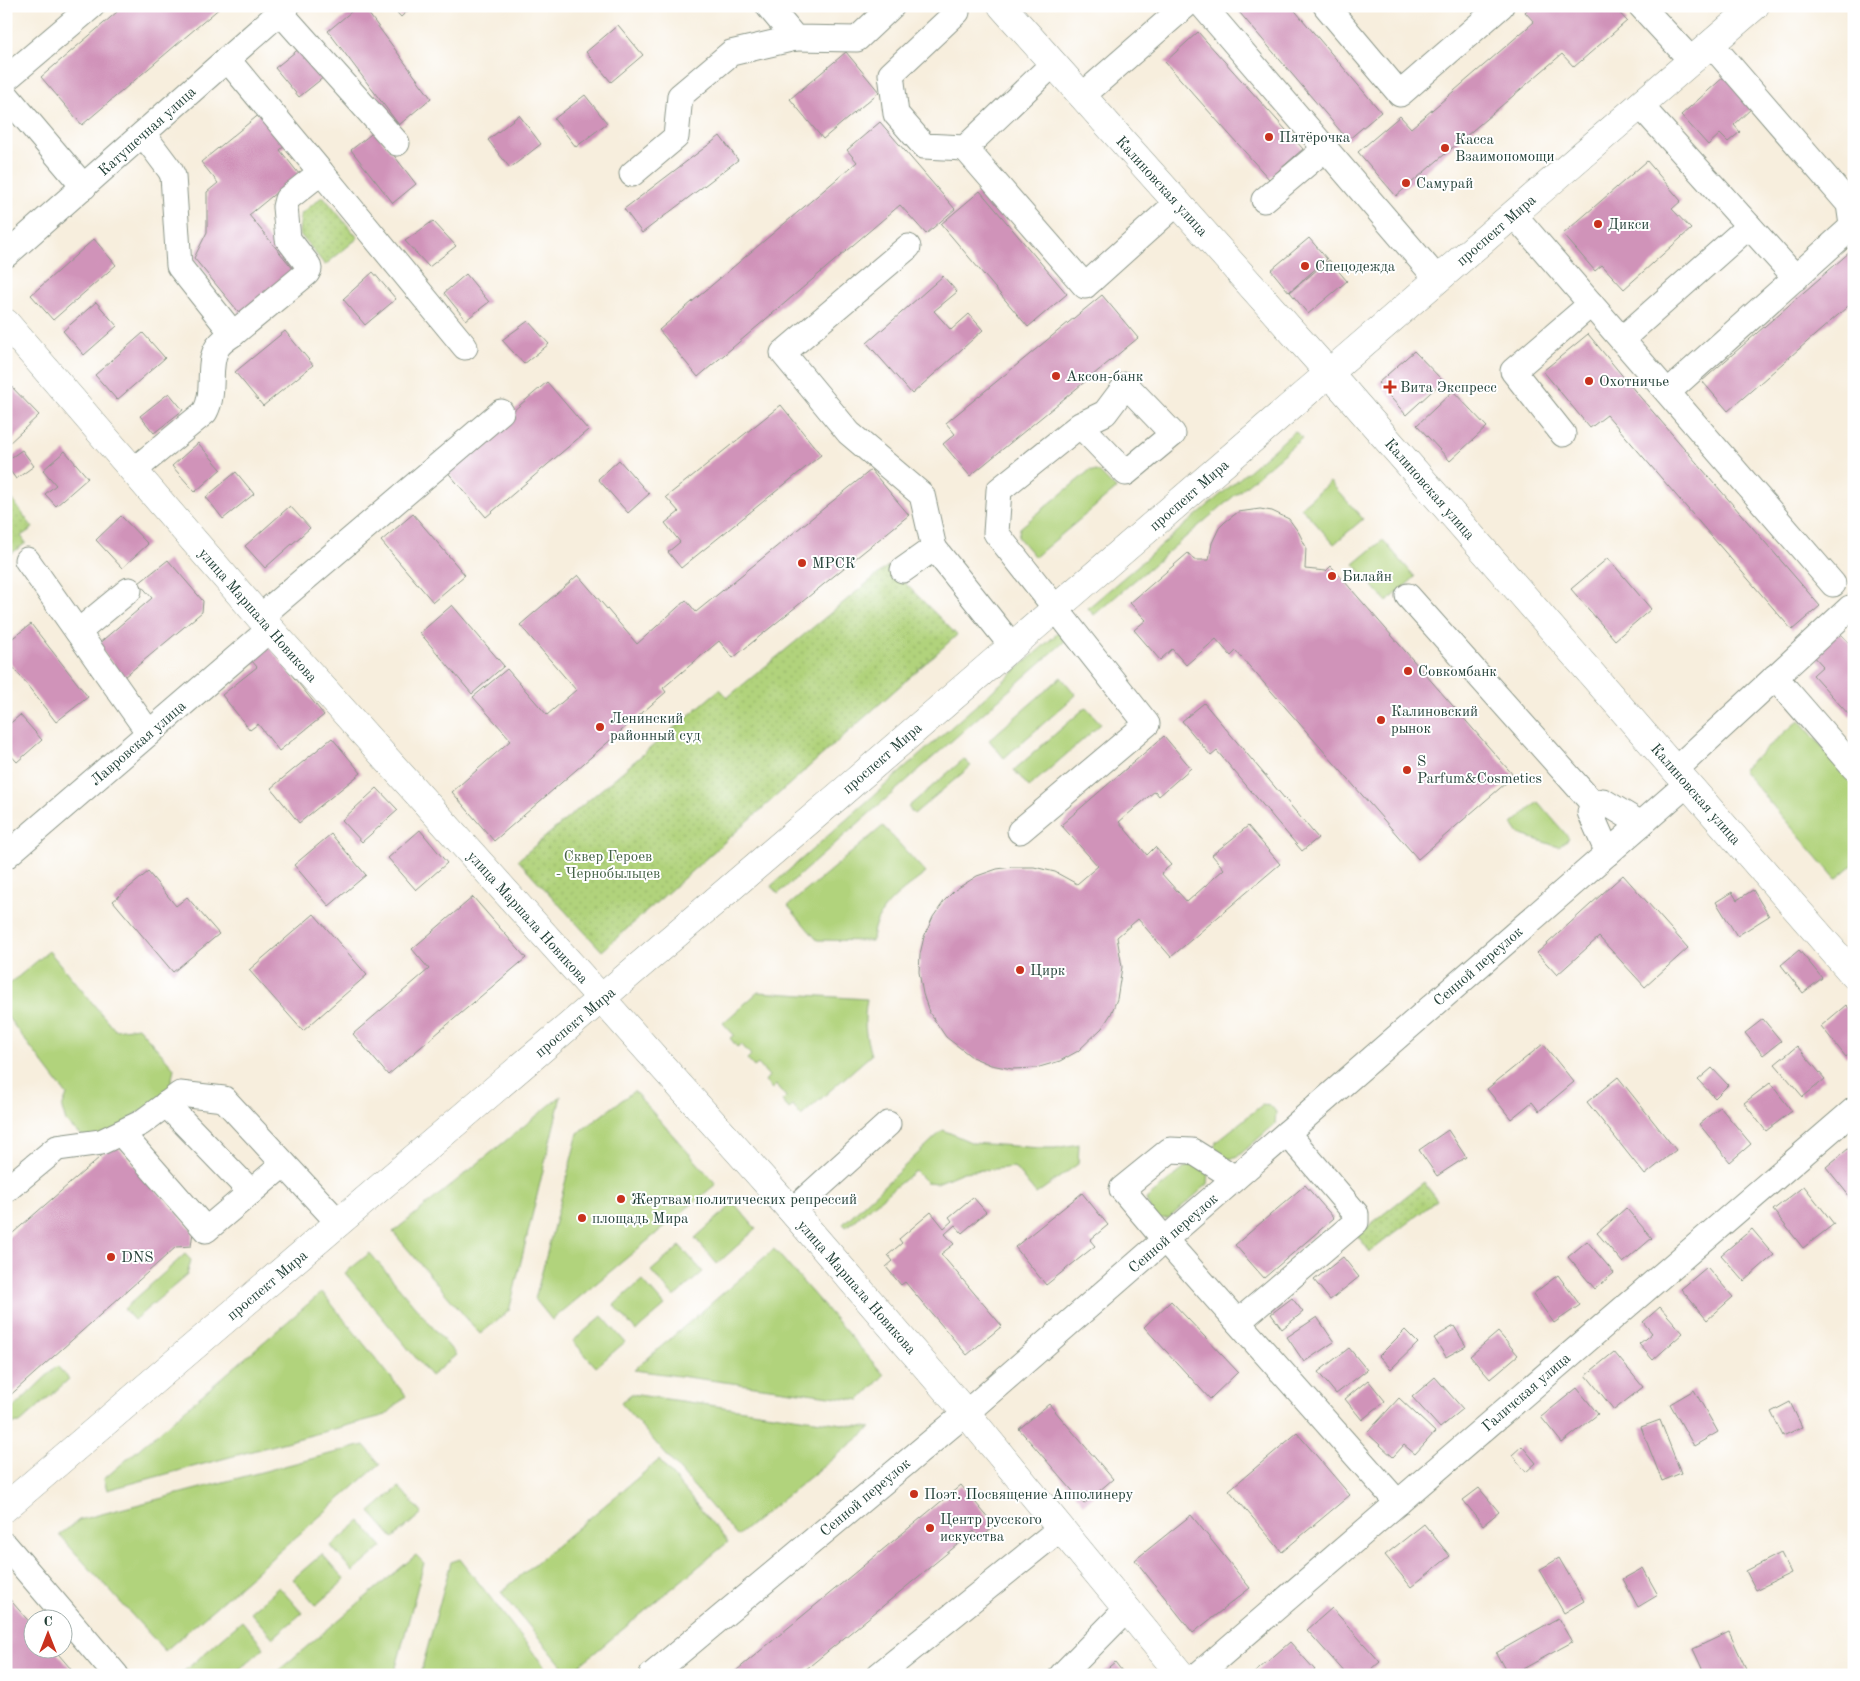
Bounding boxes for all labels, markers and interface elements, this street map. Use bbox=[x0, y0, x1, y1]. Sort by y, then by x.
street label: Катушечная улица bbox=[96, 84, 200, 180]
marker: Пятёрочка bbox=[1263, 131, 1275, 143]
place label: Пятёрочка bbox=[1279, 131, 1351, 146]
place label: Касса Взаимопомощи bbox=[1455, 133, 1555, 165]
street label: Калиновская улица bbox=[1112, 134, 1210, 240]
marker: Касса Взаимопомощи bbox=[1439, 142, 1451, 154]
marker: Самурай bbox=[1400, 177, 1412, 189]
place label: Самурай bbox=[1416, 177, 1473, 192]
street label: проспект Мира bbox=[1454, 192, 1540, 270]
marker: Дикси bbox=[1592, 218, 1604, 230]
place label: Дикси bbox=[1608, 218, 1649, 233]
marker: Спецодежда bbox=[1299, 260, 1311, 272]
place label: Спецодежда bbox=[1315, 260, 1396, 275]
marker: Аксон-банк bbox=[1050, 370, 1062, 382]
place label: Аксон-банк bbox=[1066, 370, 1144, 385]
marker: Охотничье bbox=[1583, 375, 1595, 387]
place label: Охотничье bbox=[1599, 375, 1669, 390]
marker: Вита Экспресс bbox=[1384, 381, 1396, 393]
place label: Вита Экспресс bbox=[1400, 381, 1497, 396]
street label: Калиновская улица bbox=[1381, 437, 1477, 544]
street label: проспект Мира bbox=[1147, 457, 1233, 535]
street label: улица Маршала Новикова bbox=[195, 546, 319, 686]
marker: МРСК bbox=[796, 557, 808, 569]
place label: МРСК bbox=[812, 557, 856, 572]
marker: Билайн bbox=[1326, 570, 1338, 582]
place label: Билайн bbox=[1342, 570, 1392, 585]
marker: Совкомбанк bbox=[1402, 665, 1414, 677]
place label: Совкомбанк bbox=[1418, 665, 1497, 680]
street label: Лавровская улица bbox=[89, 699, 190, 789]
place label: Калиновский рынок bbox=[1391, 705, 1478, 737]
place label: Ленинский районный суд bbox=[610, 712, 701, 744]
marker: Калиновский рынок bbox=[1375, 714, 1387, 726]
street label: проспект Мира bbox=[840, 720, 926, 798]
marker: Ленинский районный суд bbox=[594, 721, 606, 733]
street label: Калиновская улица bbox=[1647, 742, 1743, 849]
place label: S Parfum&Cosmetics bbox=[1417, 755, 1542, 787]
marker: S Parfum&Cosmetics bbox=[1401, 764, 1413, 776]
street label: улица Маршала Новикова bbox=[464, 849, 591, 988]
park label: Сквер Героев - Чернобыльцев bbox=[556, 850, 660, 882]
street label: Сенной переулок bbox=[1432, 924, 1527, 1010]
marker: Цирк bbox=[1014, 964, 1026, 976]
place label: Цирк bbox=[1030, 964, 1066, 979]
street label: проспект Мира bbox=[533, 985, 619, 1061]
street label: Сенной переулок bbox=[1127, 1191, 1222, 1277]
marker: Жертвам политических репрессий bbox=[615, 1193, 627, 1205]
place label: Жертвам политических репрессий bbox=[631, 1193, 857, 1208]
marker: площадь Мира bbox=[576, 1212, 588, 1224]
place label: площадь Мира bbox=[592, 1212, 689, 1227]
street label: улица Маршала Новикова bbox=[794, 1218, 918, 1358]
street label: проспект Мира bbox=[225, 1248, 311, 1324]
marker: DNS bbox=[105, 1251, 117, 1263]
place label: DNS bbox=[121, 1251, 154, 1266]
street label: Галичская улица bbox=[1480, 1351, 1574, 1435]
street label: Сенной переулок bbox=[818, 1456, 914, 1540]
marker: Поэт. Посвящение Апполинеру bbox=[908, 1488, 920, 1500]
place label: Поэт. Посвящение Апполинеру bbox=[924, 1488, 1133, 1503]
place label: Центр русского искусства bbox=[940, 1513, 1042, 1545]
marker: Центр русского искусства bbox=[924, 1522, 936, 1534]
north arrow bbox=[22, 1608, 72, 1658]
text: С bbox=[43, 1615, 53, 1629]

